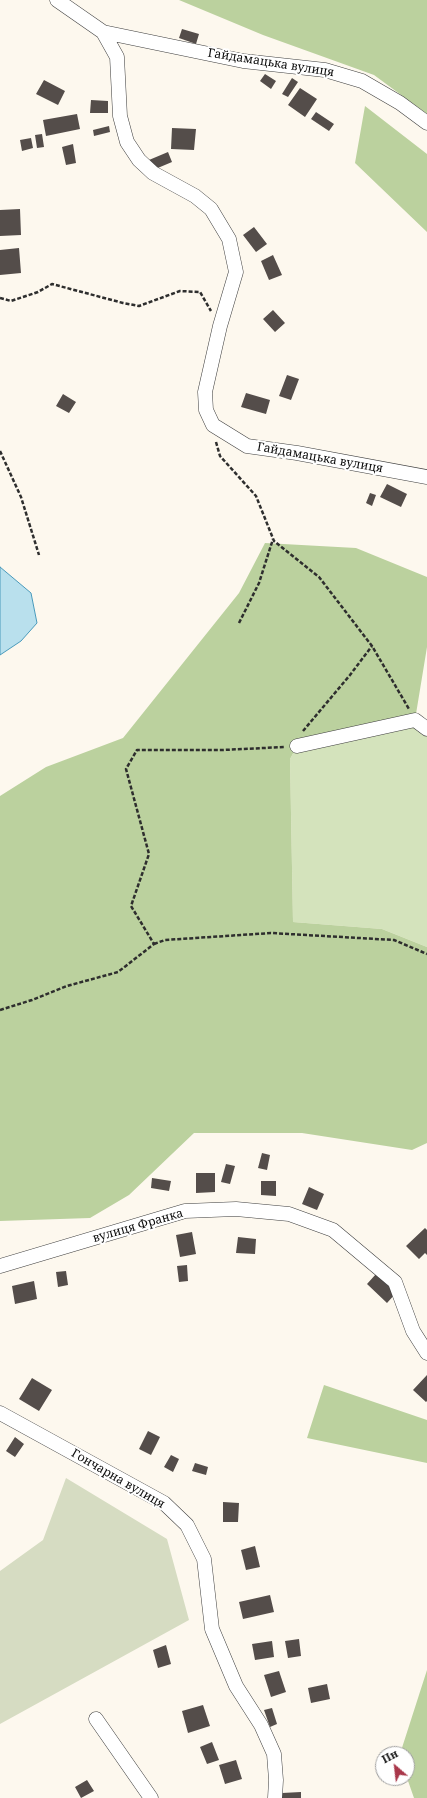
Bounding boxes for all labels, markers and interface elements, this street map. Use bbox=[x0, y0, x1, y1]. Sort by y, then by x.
street label: Гайдамацька вулиця bbox=[207, 46, 335, 80]
street label: Гайдамацька вулиця bbox=[256, 440, 384, 476]
street label: вулиця Франка bbox=[91, 1206, 185, 1246]
street label: Гончарна вулиця bbox=[69, 1446, 167, 1512]
text: Пн bbox=[379, 1745, 400, 1766]
north arrow bbox=[375, 1746, 415, 1786]

